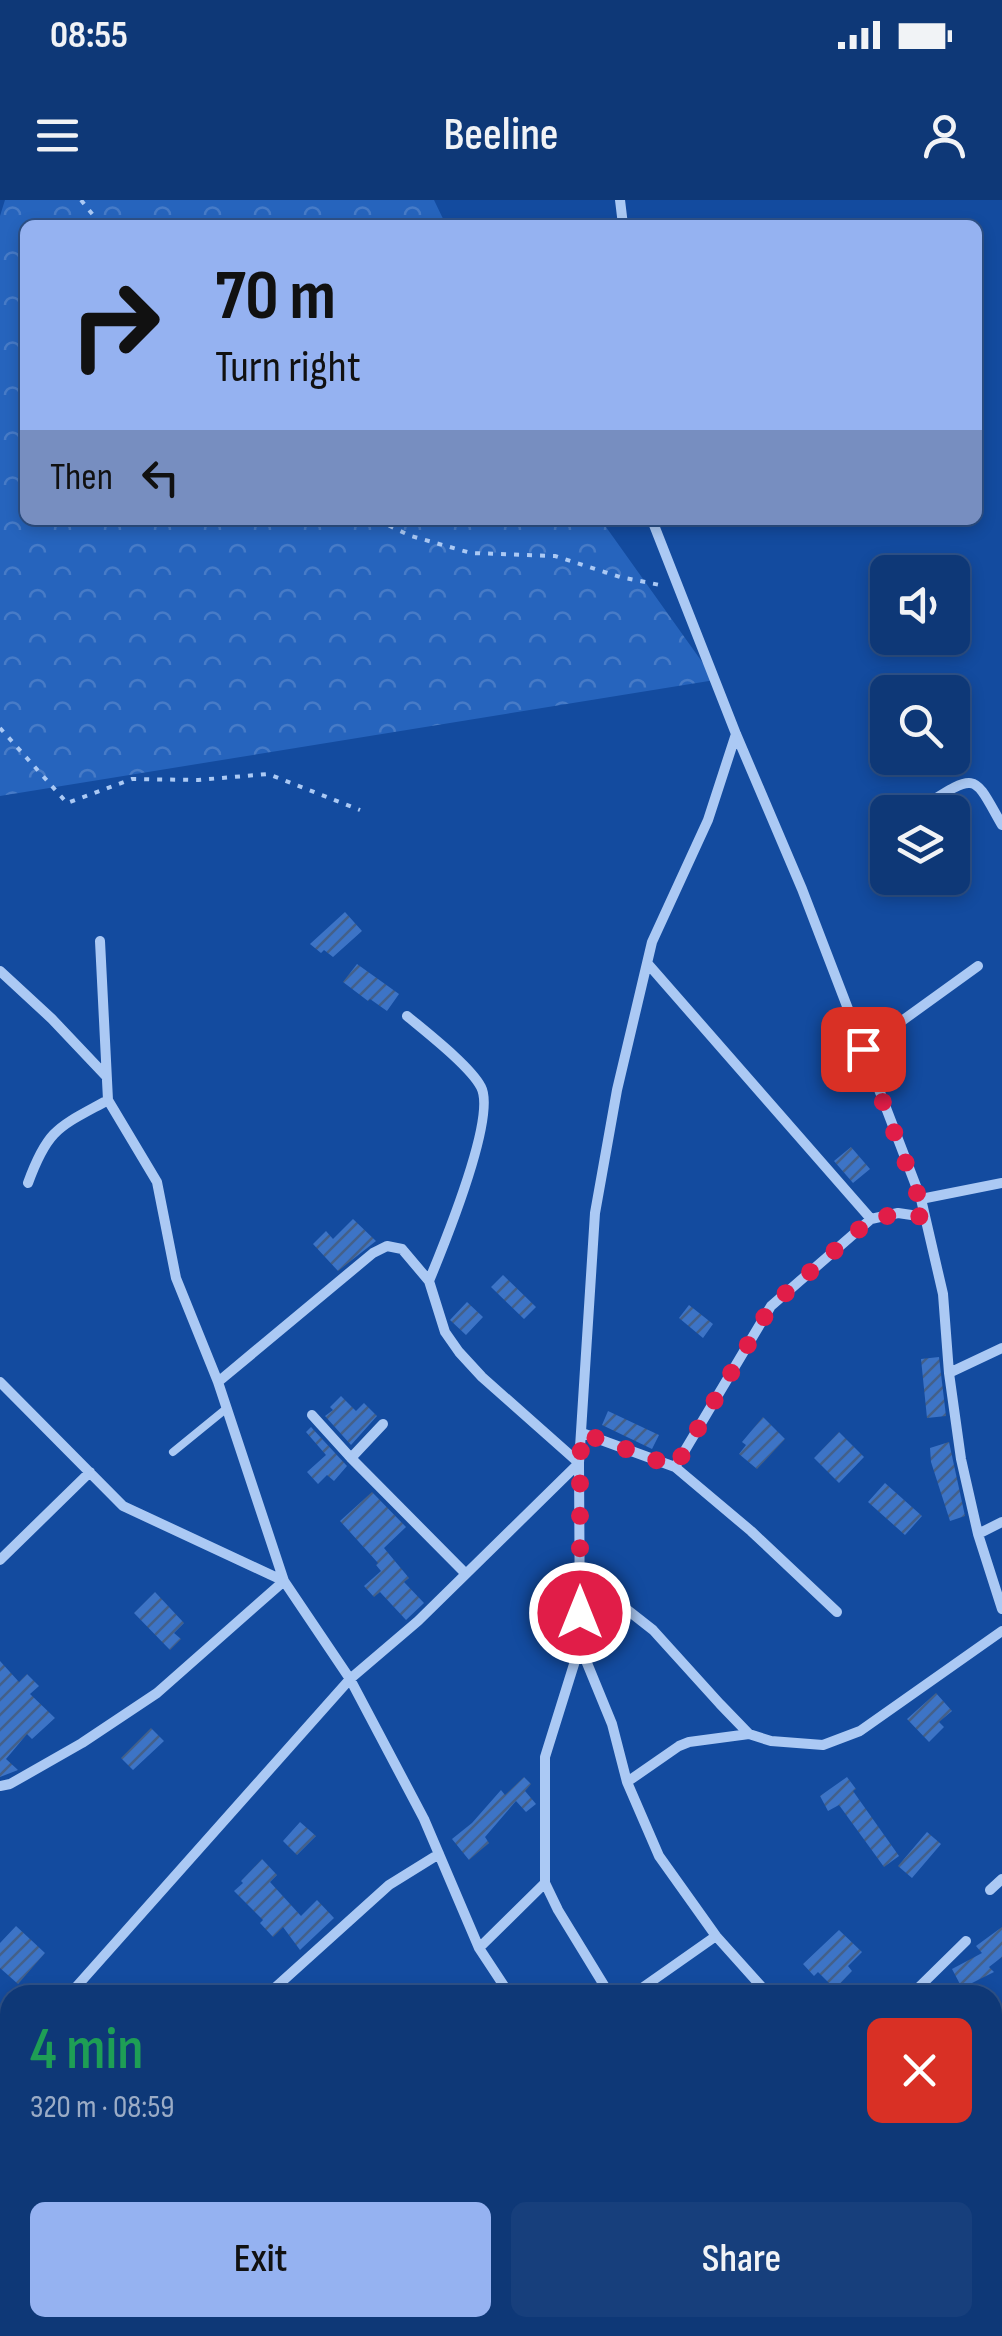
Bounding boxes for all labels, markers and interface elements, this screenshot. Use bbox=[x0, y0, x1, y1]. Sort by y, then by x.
text: 08:55 bbox=[50, 13, 128, 58]
icon: menu bbox=[30, 108, 85, 163]
text: Beeline bbox=[443, 108, 559, 163]
icon: person bbox=[917, 108, 972, 163]
text: 70 m bbox=[215, 255, 336, 339]
icon: right bbox=[50, 260, 180, 390]
text: Turn right bbox=[215, 340, 361, 395]
icon: left bbox=[133, 450, 188, 505]
text: Then bbox=[50, 455, 113, 500]
map controls bbox=[870, 555, 970, 895]
button: sound bbox=[870, 555, 970, 655]
button: search bbox=[870, 675, 970, 775]
button: layers bbox=[870, 795, 970, 895]
pin bbox=[821, 1007, 906, 1092]
icon: arrive bbox=[836, 1022, 891, 1077]
position arrow bbox=[528, 1561, 632, 1665]
text: 4 min bbox=[30, 2014, 143, 2086]
button: close bbox=[867, 2018, 972, 2123]
text: 320 m · 08:59 bbox=[30, 2088, 174, 2127]
button: Exit bbox=[30, 2202, 491, 2317]
button: Share bbox=[511, 2202, 972, 2317]

